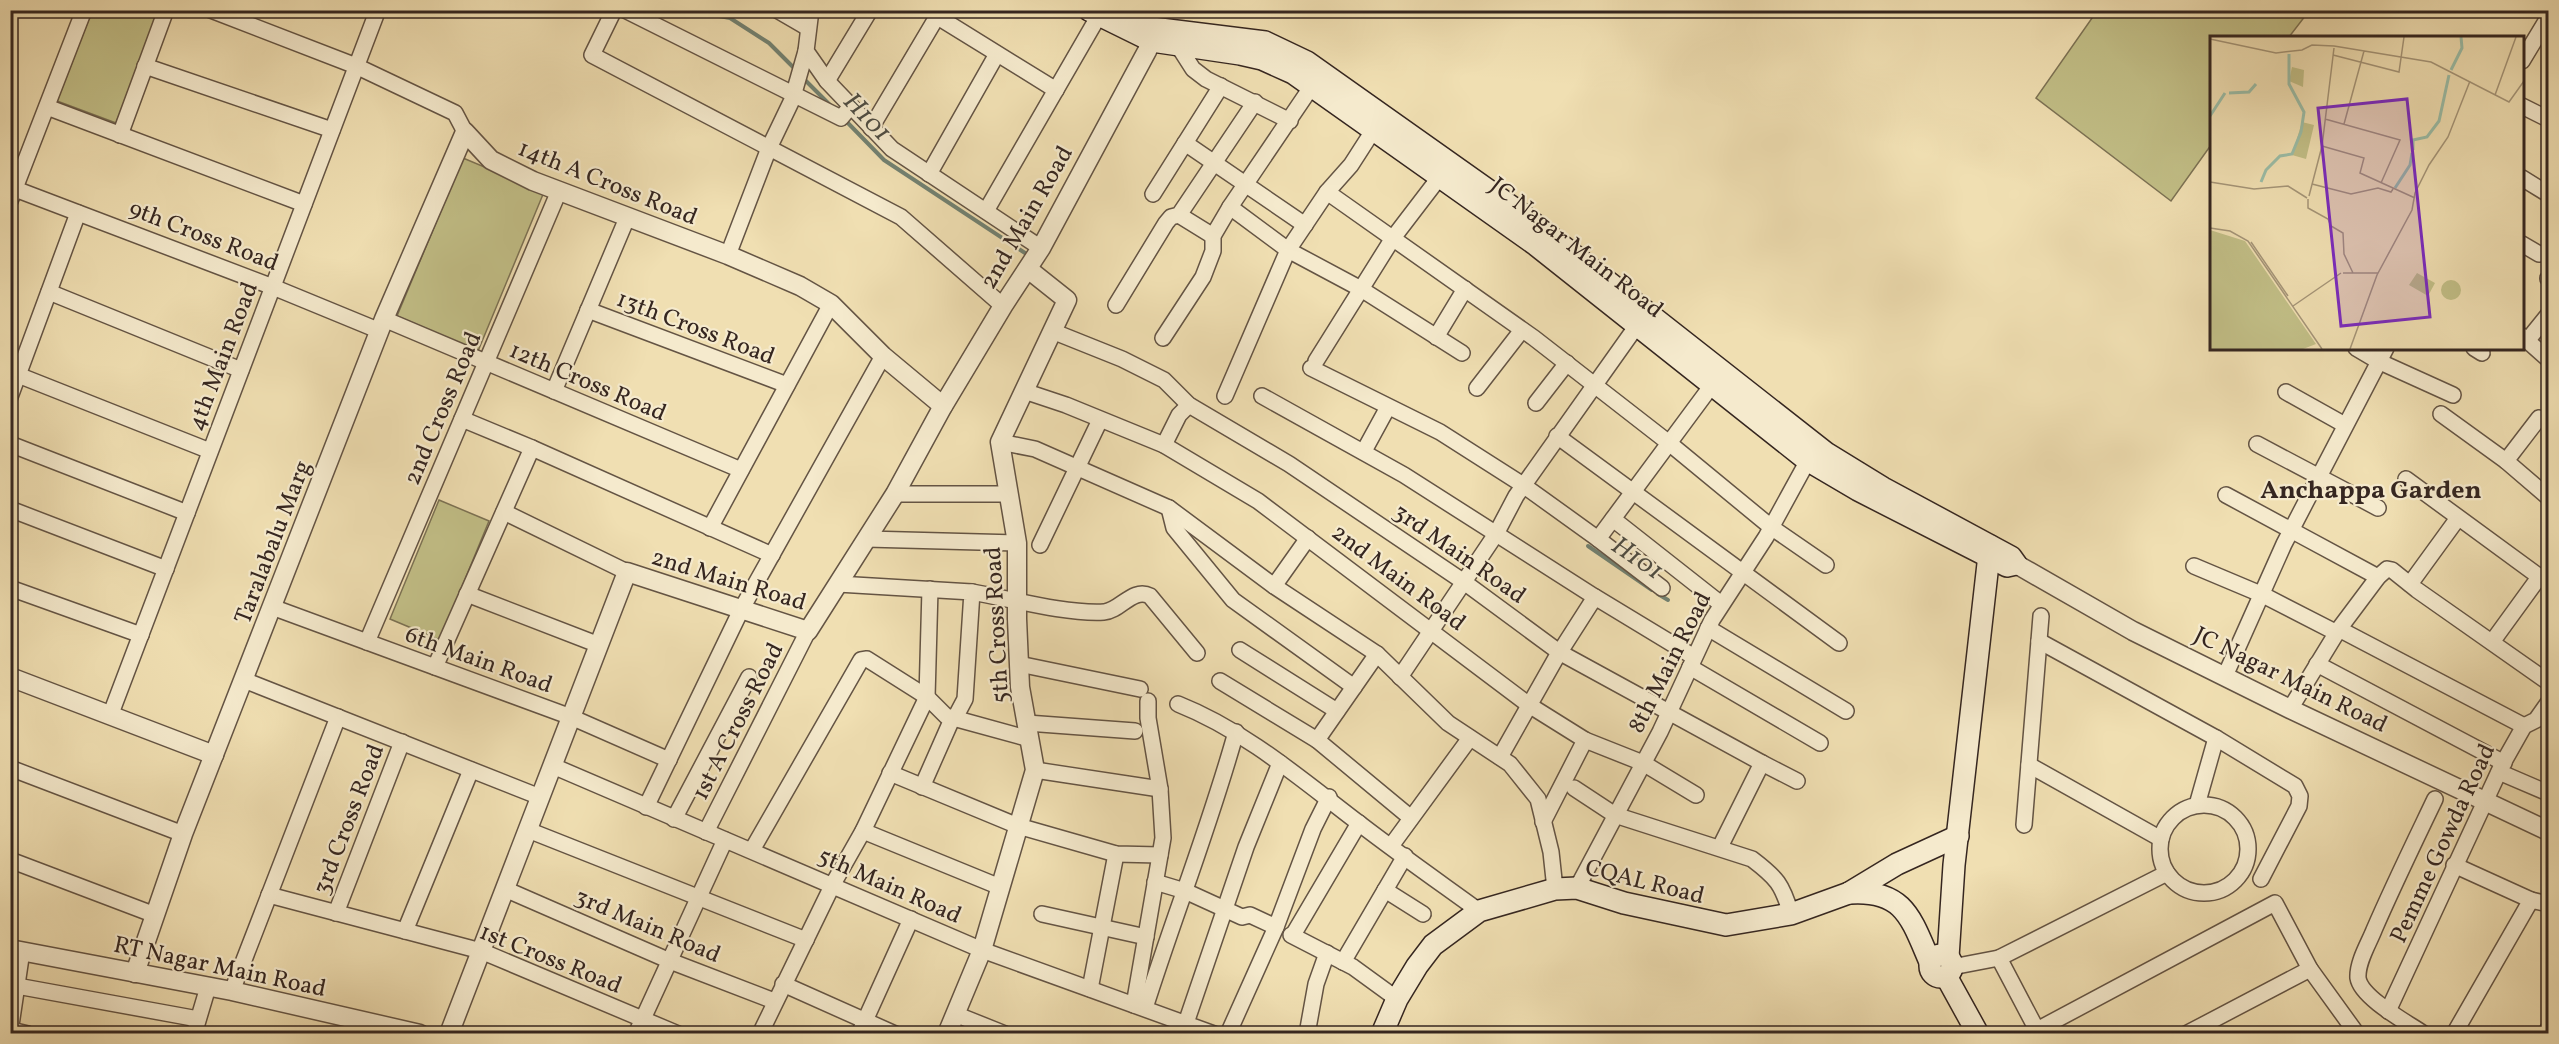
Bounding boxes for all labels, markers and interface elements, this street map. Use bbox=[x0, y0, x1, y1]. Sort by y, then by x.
inset map bbox=[2210, 36, 2523, 350]
water label: H101 bbox=[834, 85, 899, 150]
street label: 14th A Cross Road bbox=[512, 132, 702, 235]
street label: 2nd Main Road bbox=[973, 140, 1083, 296]
street label: JC Nagar Main Road bbox=[1482, 170, 1670, 327]
street label: 9th Cross Road bbox=[123, 193, 283, 281]
street label: 4th Main Road bbox=[180, 277, 268, 436]
street label: 13th Cross Road bbox=[611, 283, 779, 375]
street label: 2nd Cross Road bbox=[396, 327, 491, 491]
street label: 12th Cross Road bbox=[503, 334, 671, 431]
street label: Taralabalu Marg bbox=[227, 456, 321, 630]
district label: Anchappa Garden bbox=[2260, 473, 2482, 509]
street label: 3rd Main Road bbox=[1385, 496, 1532, 613]
street label: 2nd Main Road bbox=[1324, 517, 1472, 640]
water label: H101 bbox=[1604, 528, 1670, 589]
street label: 2nd Main Road bbox=[647, 541, 810, 621]
street label: 5th Cross Road bbox=[977, 546, 1019, 704]
street label: 8th Main Road bbox=[1621, 586, 1721, 739]
street label: 6th Main Road bbox=[400, 618, 557, 703]
street label: JC Nagar Main Road bbox=[2187, 619, 2393, 743]
street label: 1st A Cross Road bbox=[684, 637, 793, 806]
street label: Pemme Gowda Road bbox=[2383, 739, 2505, 949]
street label: 3rd Cross Road bbox=[306, 740, 394, 900]
street label: 5th Main Road bbox=[812, 840, 966, 934]
street label: CQAL Road bbox=[1581, 852, 1708, 914]
street label: 3rd Main Road bbox=[569, 881, 725, 973]
street label: 1st Cross Road bbox=[474, 916, 627, 1004]
street label: RT Nagar Main Road bbox=[110, 929, 329, 1007]

